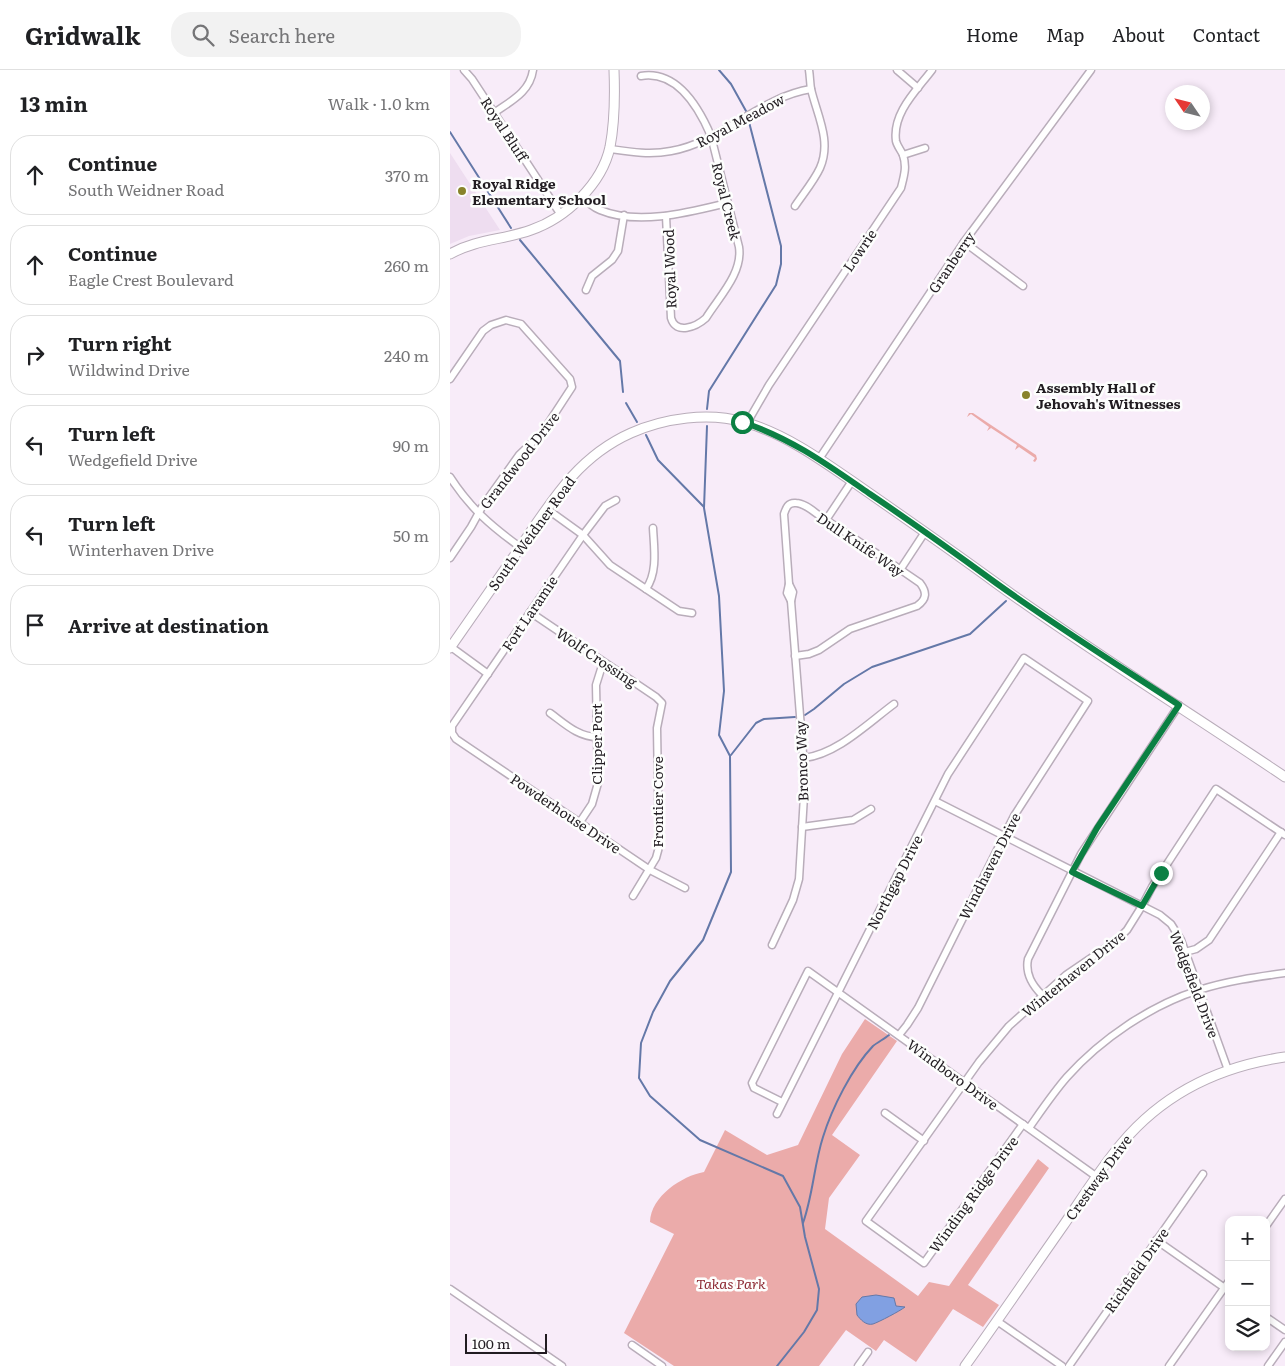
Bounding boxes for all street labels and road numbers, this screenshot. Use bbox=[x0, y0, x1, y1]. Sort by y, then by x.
street label: Royal Meadow bbox=[692, 88, 788, 152]
street label: Royal Bluff bbox=[477, 93, 534, 166]
street label: Royal Creek bbox=[708, 160, 746, 243]
street label: Lowrie bbox=[837, 225, 881, 275]
street label: Granberry bbox=[923, 226, 979, 297]
street label: Royal Wood bbox=[658, 228, 680, 309]
street label: Grandwood Drive bbox=[475, 407, 563, 513]
street label: South Weidner Road bbox=[483, 471, 580, 594]
street label: Dull Knife Way bbox=[813, 507, 909, 581]
street label: Fort Laramie bbox=[496, 571, 562, 655]
street label: Wolf Crossing bbox=[553, 623, 642, 692]
street label: Clipper Port bbox=[586, 703, 606, 785]
street label: Bronco Way bbox=[790, 719, 812, 802]
street label: Frontier Cove bbox=[647, 756, 667, 848]
street label: Powderhouse Drive bbox=[507, 768, 625, 858]
street label: Windhaven Drive bbox=[953, 809, 1025, 923]
street label: Northgap Drive bbox=[862, 831, 926, 933]
street label: Winterhaven Drive bbox=[1017, 925, 1129, 1021]
street label: Wedgefield Drive bbox=[1165, 927, 1225, 1041]
street label: Windboro Drive bbox=[903, 1034, 1003, 1114]
street label: Crestway Drive bbox=[1060, 1130, 1136, 1224]
street label: Winding Ridge Drive bbox=[924, 1132, 1022, 1256]
street label: Richfield Drive bbox=[1099, 1223, 1173, 1317]

